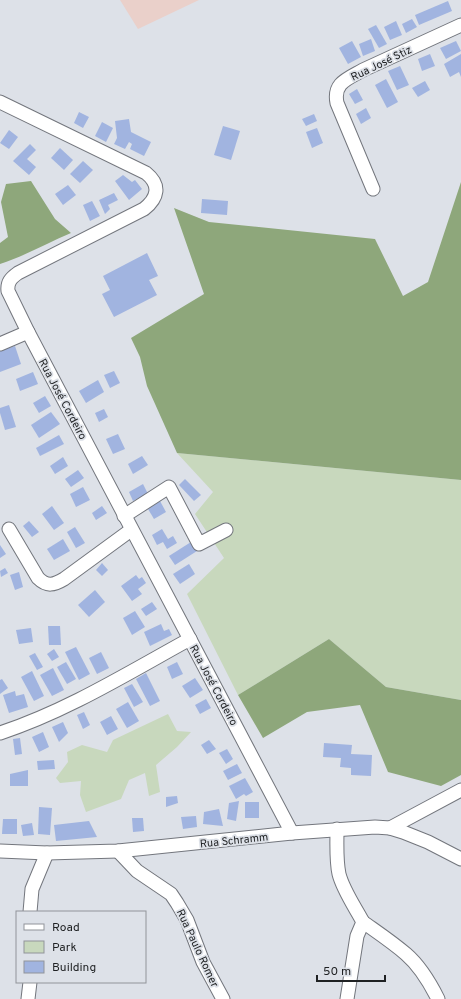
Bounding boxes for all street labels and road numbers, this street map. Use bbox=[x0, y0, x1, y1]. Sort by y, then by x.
street label: Rua José Stiz bbox=[349, 43, 414, 85]
street label: Rua José Cordeiro bbox=[35, 357, 89, 442]
street label: Rua José Cordeiro bbox=[186, 643, 240, 728]
street label: Rua Schramm bbox=[199, 830, 269, 852]
street label: Rua Paulo Romer bbox=[173, 907, 222, 991]

